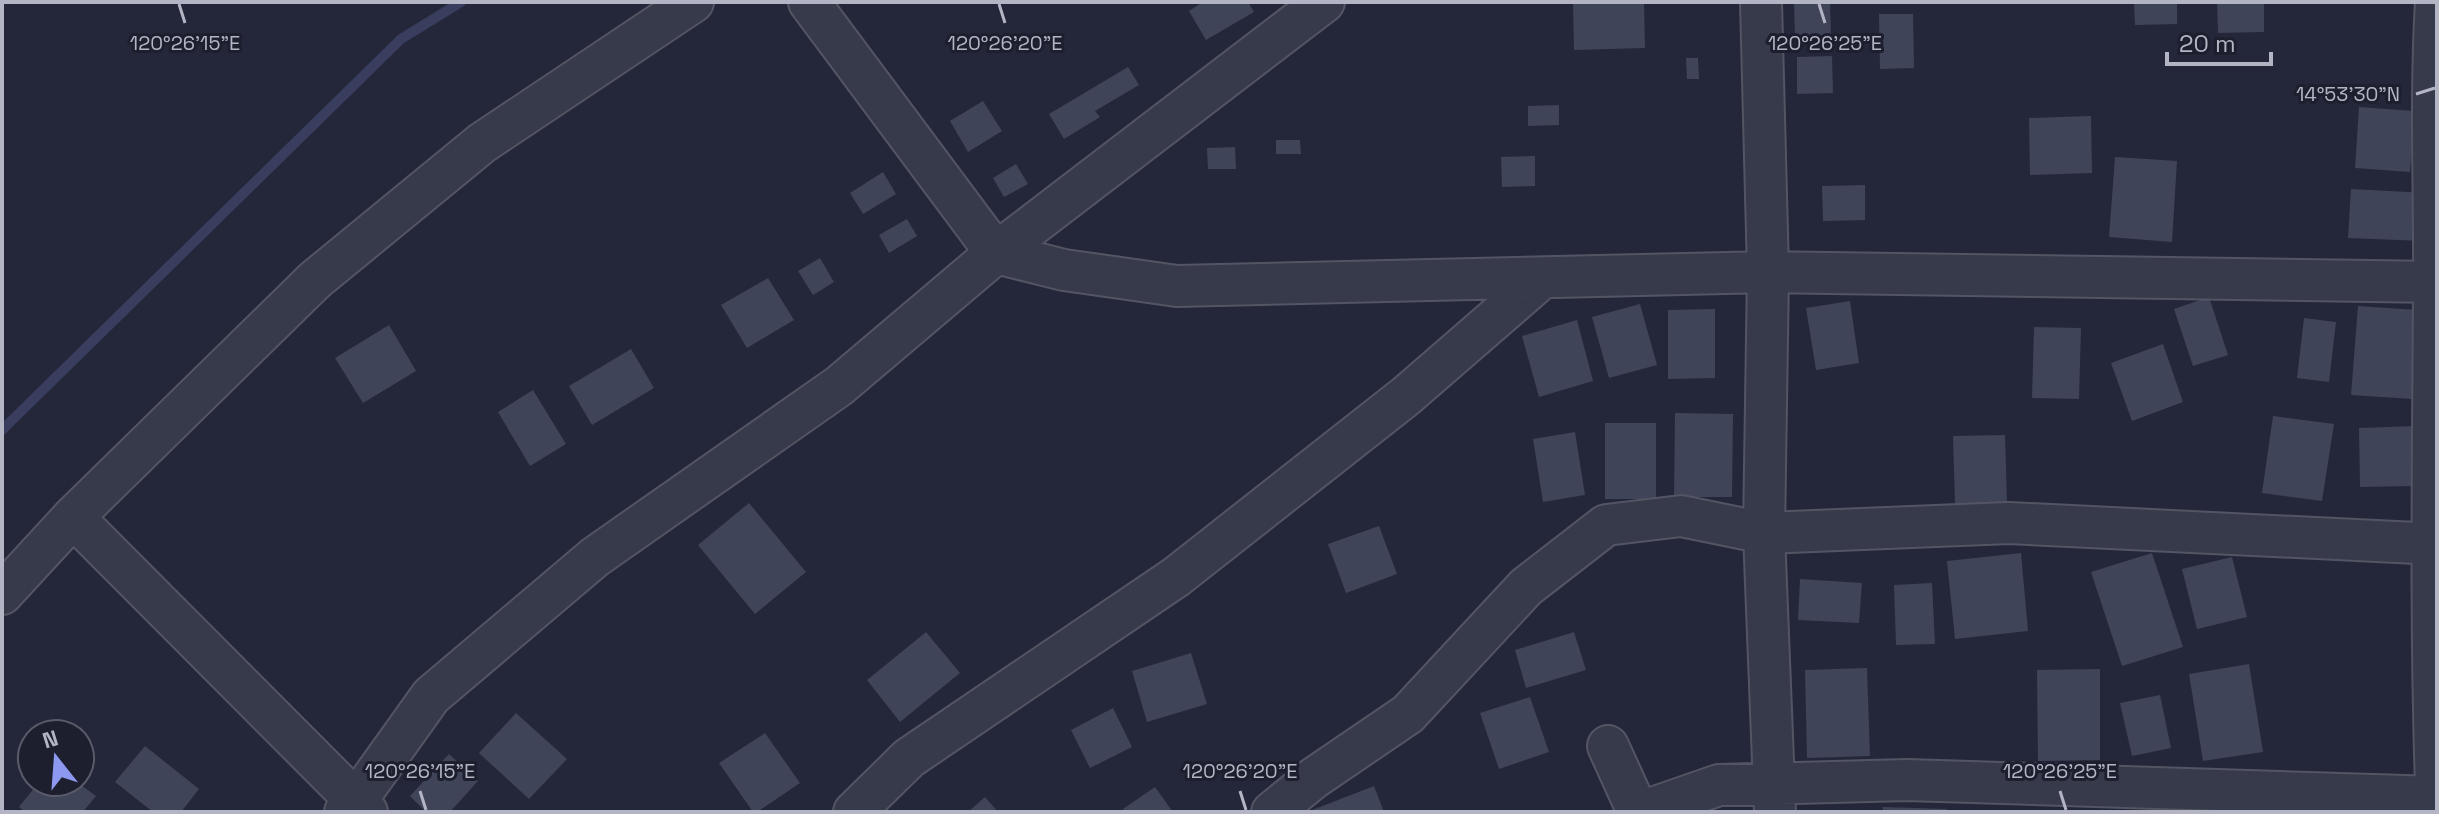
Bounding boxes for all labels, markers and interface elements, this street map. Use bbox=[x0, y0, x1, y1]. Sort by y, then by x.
scale bar bbox=[2167, 16, 2271, 66]
text: 20 m bbox=[2179, 28, 2236, 59]
text: 120°26'15"E bbox=[130, 30, 240, 56]
text: 120°26'20"E bbox=[948, 30, 1062, 56]
text: 120°26'25"E bbox=[1768, 30, 1882, 56]
text: 14°53'30"N bbox=[2296, 81, 2400, 107]
north arrow bbox=[16, 718, 96, 798]
text: N bbox=[39, 723, 61, 754]
text: 120°26'15"E bbox=[365, 758, 475, 784]
text: 120°26'20"E bbox=[1183, 758, 1297, 784]
text: 120°26'25"E bbox=[2003, 758, 2117, 784]

